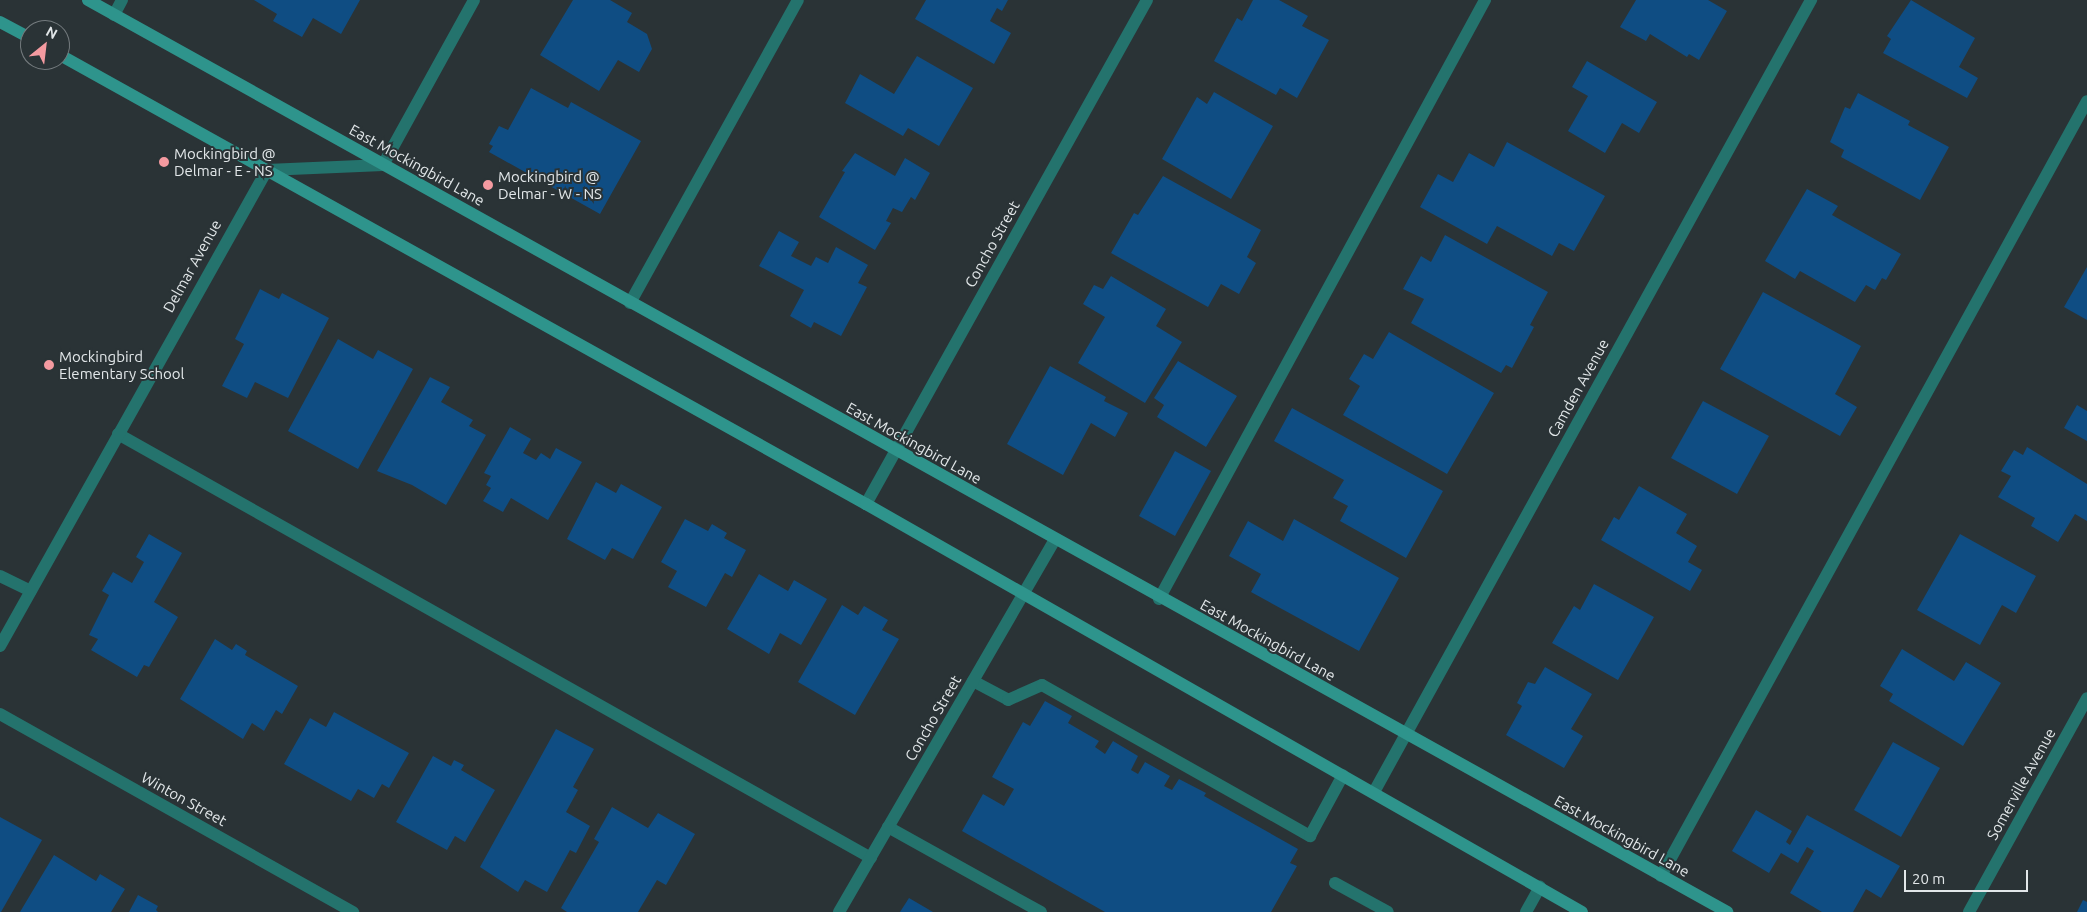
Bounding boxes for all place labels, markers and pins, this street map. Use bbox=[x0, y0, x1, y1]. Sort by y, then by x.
place label: Mockingbird @ Delmar - E - NS bbox=[174, 144, 276, 179]
marker: Mockingbird @ Delmar - E - NS bbox=[158, 156, 170, 168]
place label: Mockingbird @ Delmar - W - NS bbox=[498, 167, 602, 202]
marker: Mockingbird @ Delmar - W - NS bbox=[482, 179, 494, 191]
place label: Mockingbird Elementary School bbox=[59, 347, 185, 382]
marker: Mockingbird Elementary School bbox=[43, 359, 55, 371]

